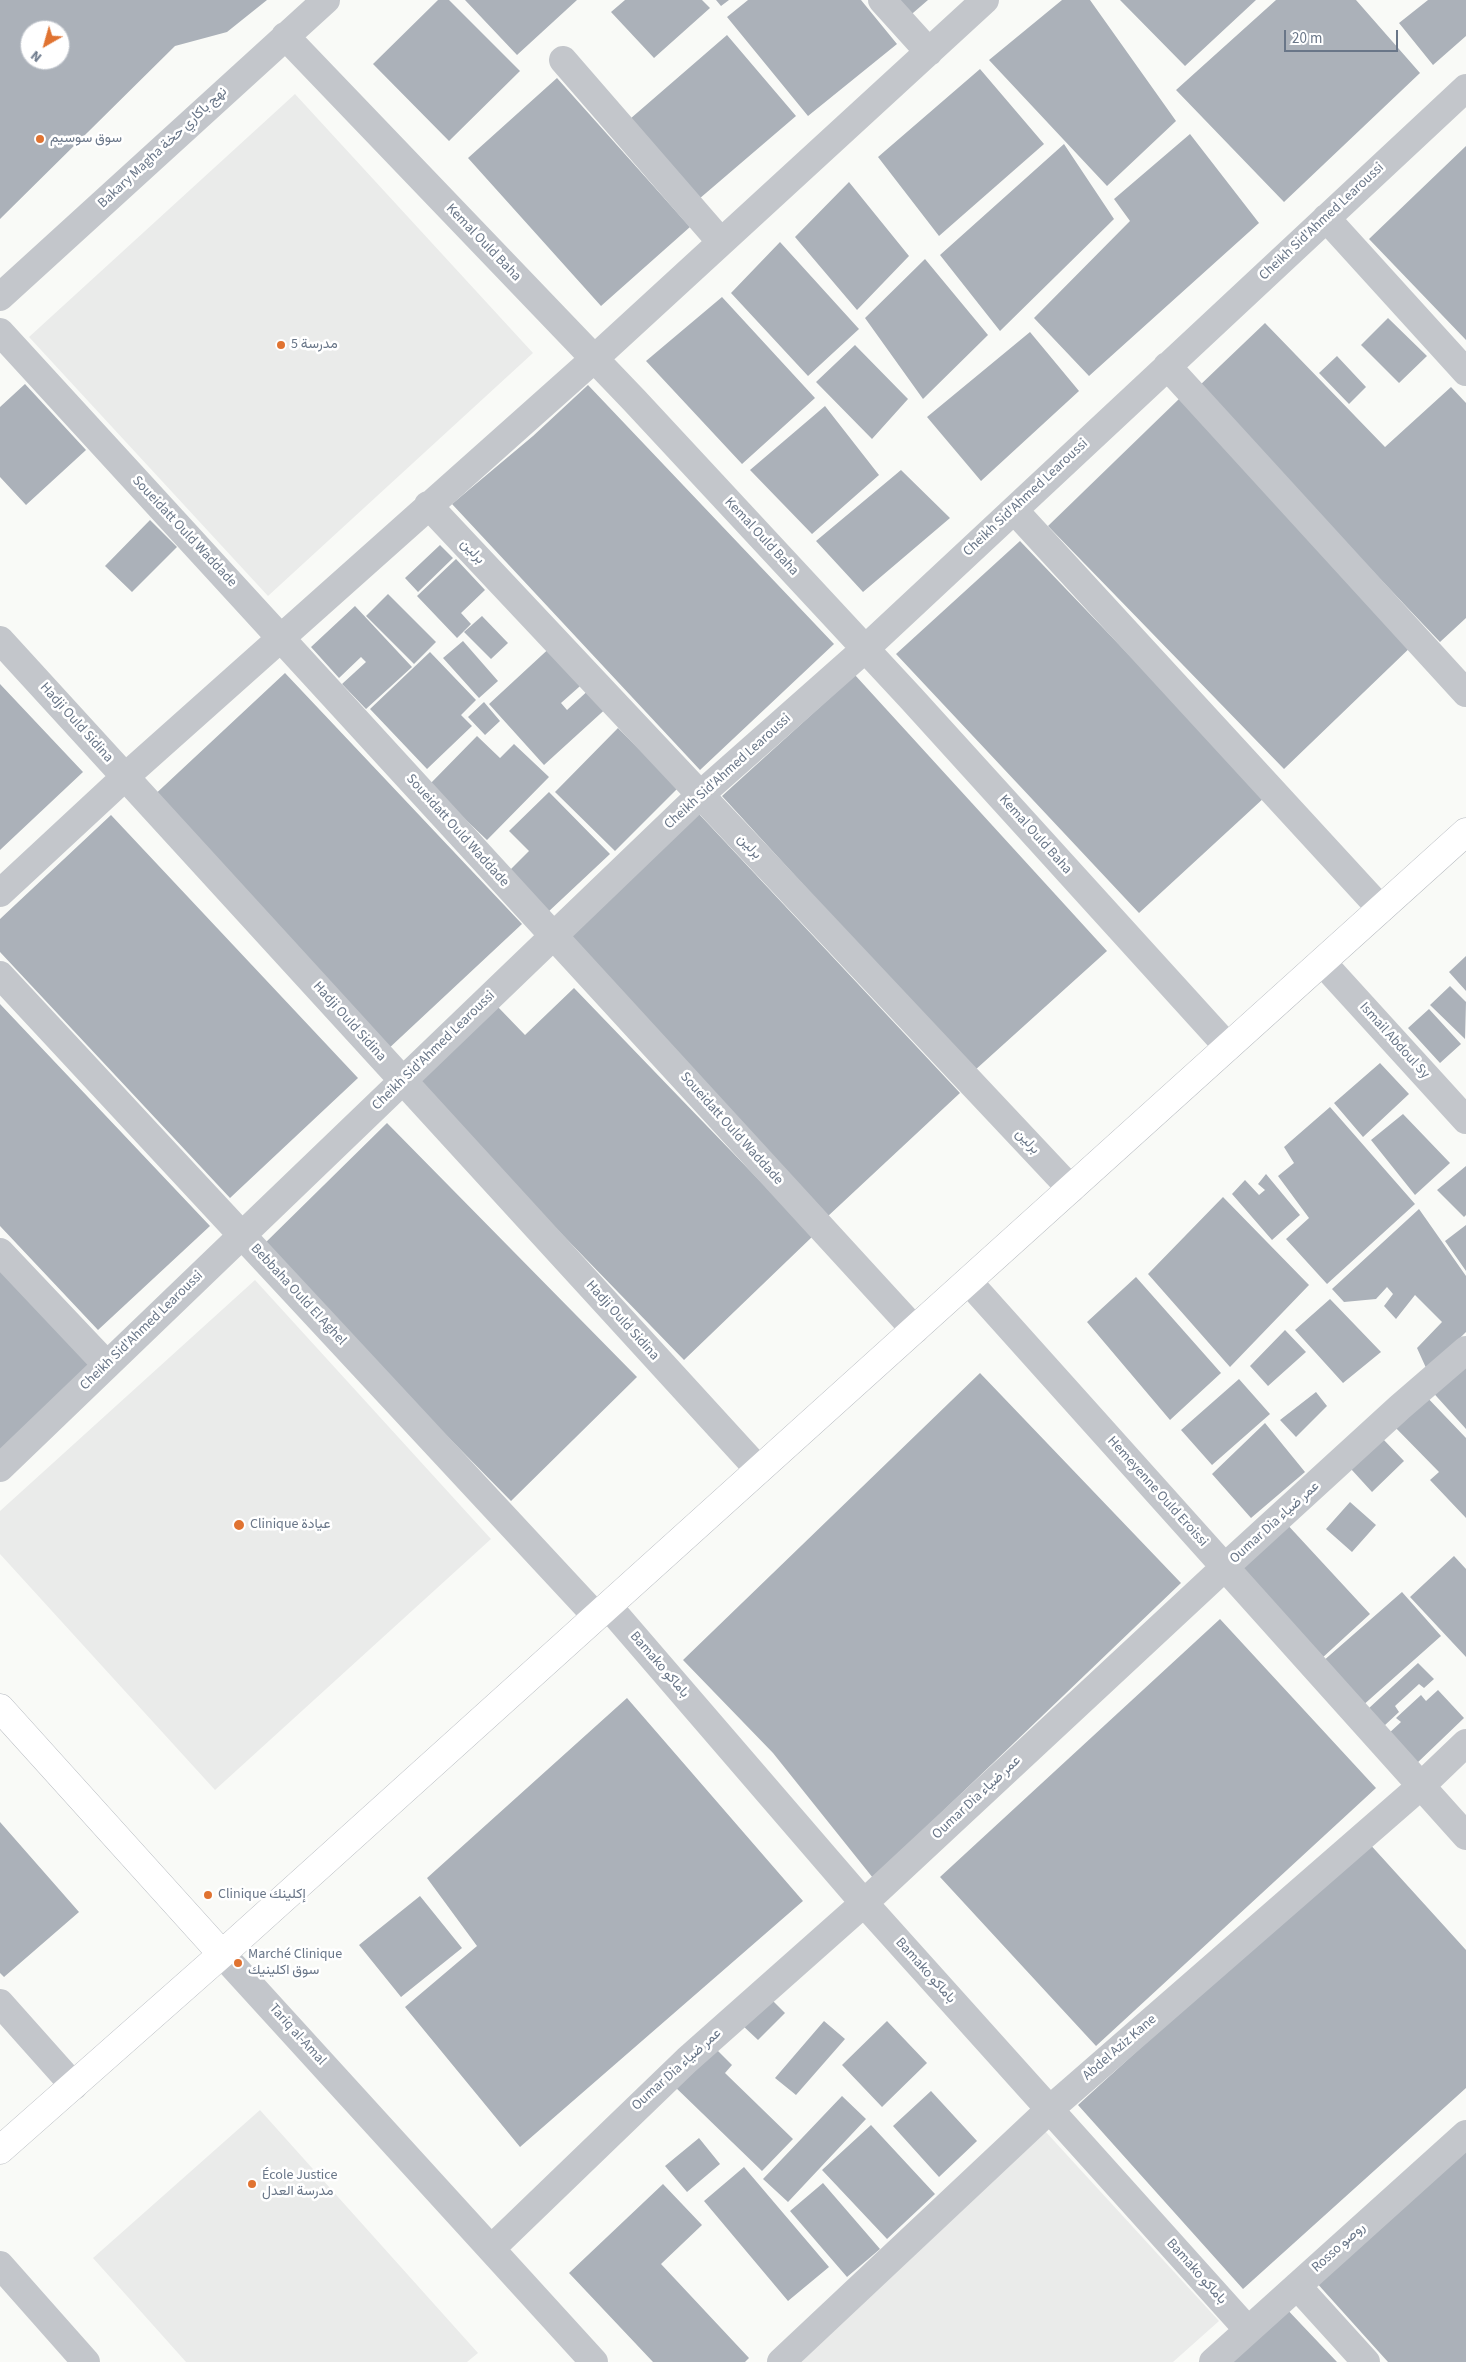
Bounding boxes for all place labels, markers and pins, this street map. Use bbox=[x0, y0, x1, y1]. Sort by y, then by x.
place label: سوق سوسيم bbox=[50, 131, 122, 147]
marker: سوق سوسيم bbox=[34, 133, 46, 145]
place label: مدرسة 5 bbox=[291, 337, 338, 353]
marker: مدرسة 5 bbox=[275, 339, 287, 351]
place label: Clinique عيادة bbox=[250, 1517, 331, 1533]
marker: Clinique عيادة bbox=[232, 1518, 246, 1532]
place label: Clinique إكلينك bbox=[218, 1887, 306, 1903]
marker: Clinique إكلينك bbox=[202, 1889, 214, 1901]
place label: Marché Clinique سوق اكلينيك bbox=[248, 1947, 342, 1980]
marker: Marché Clinique سوق اكلينيك bbox=[232, 1957, 244, 1969]
place label: École Justice مدرسة العدل bbox=[262, 2168, 337, 2200]
marker: École Justice مدرسة العدل bbox=[246, 2178, 258, 2190]

